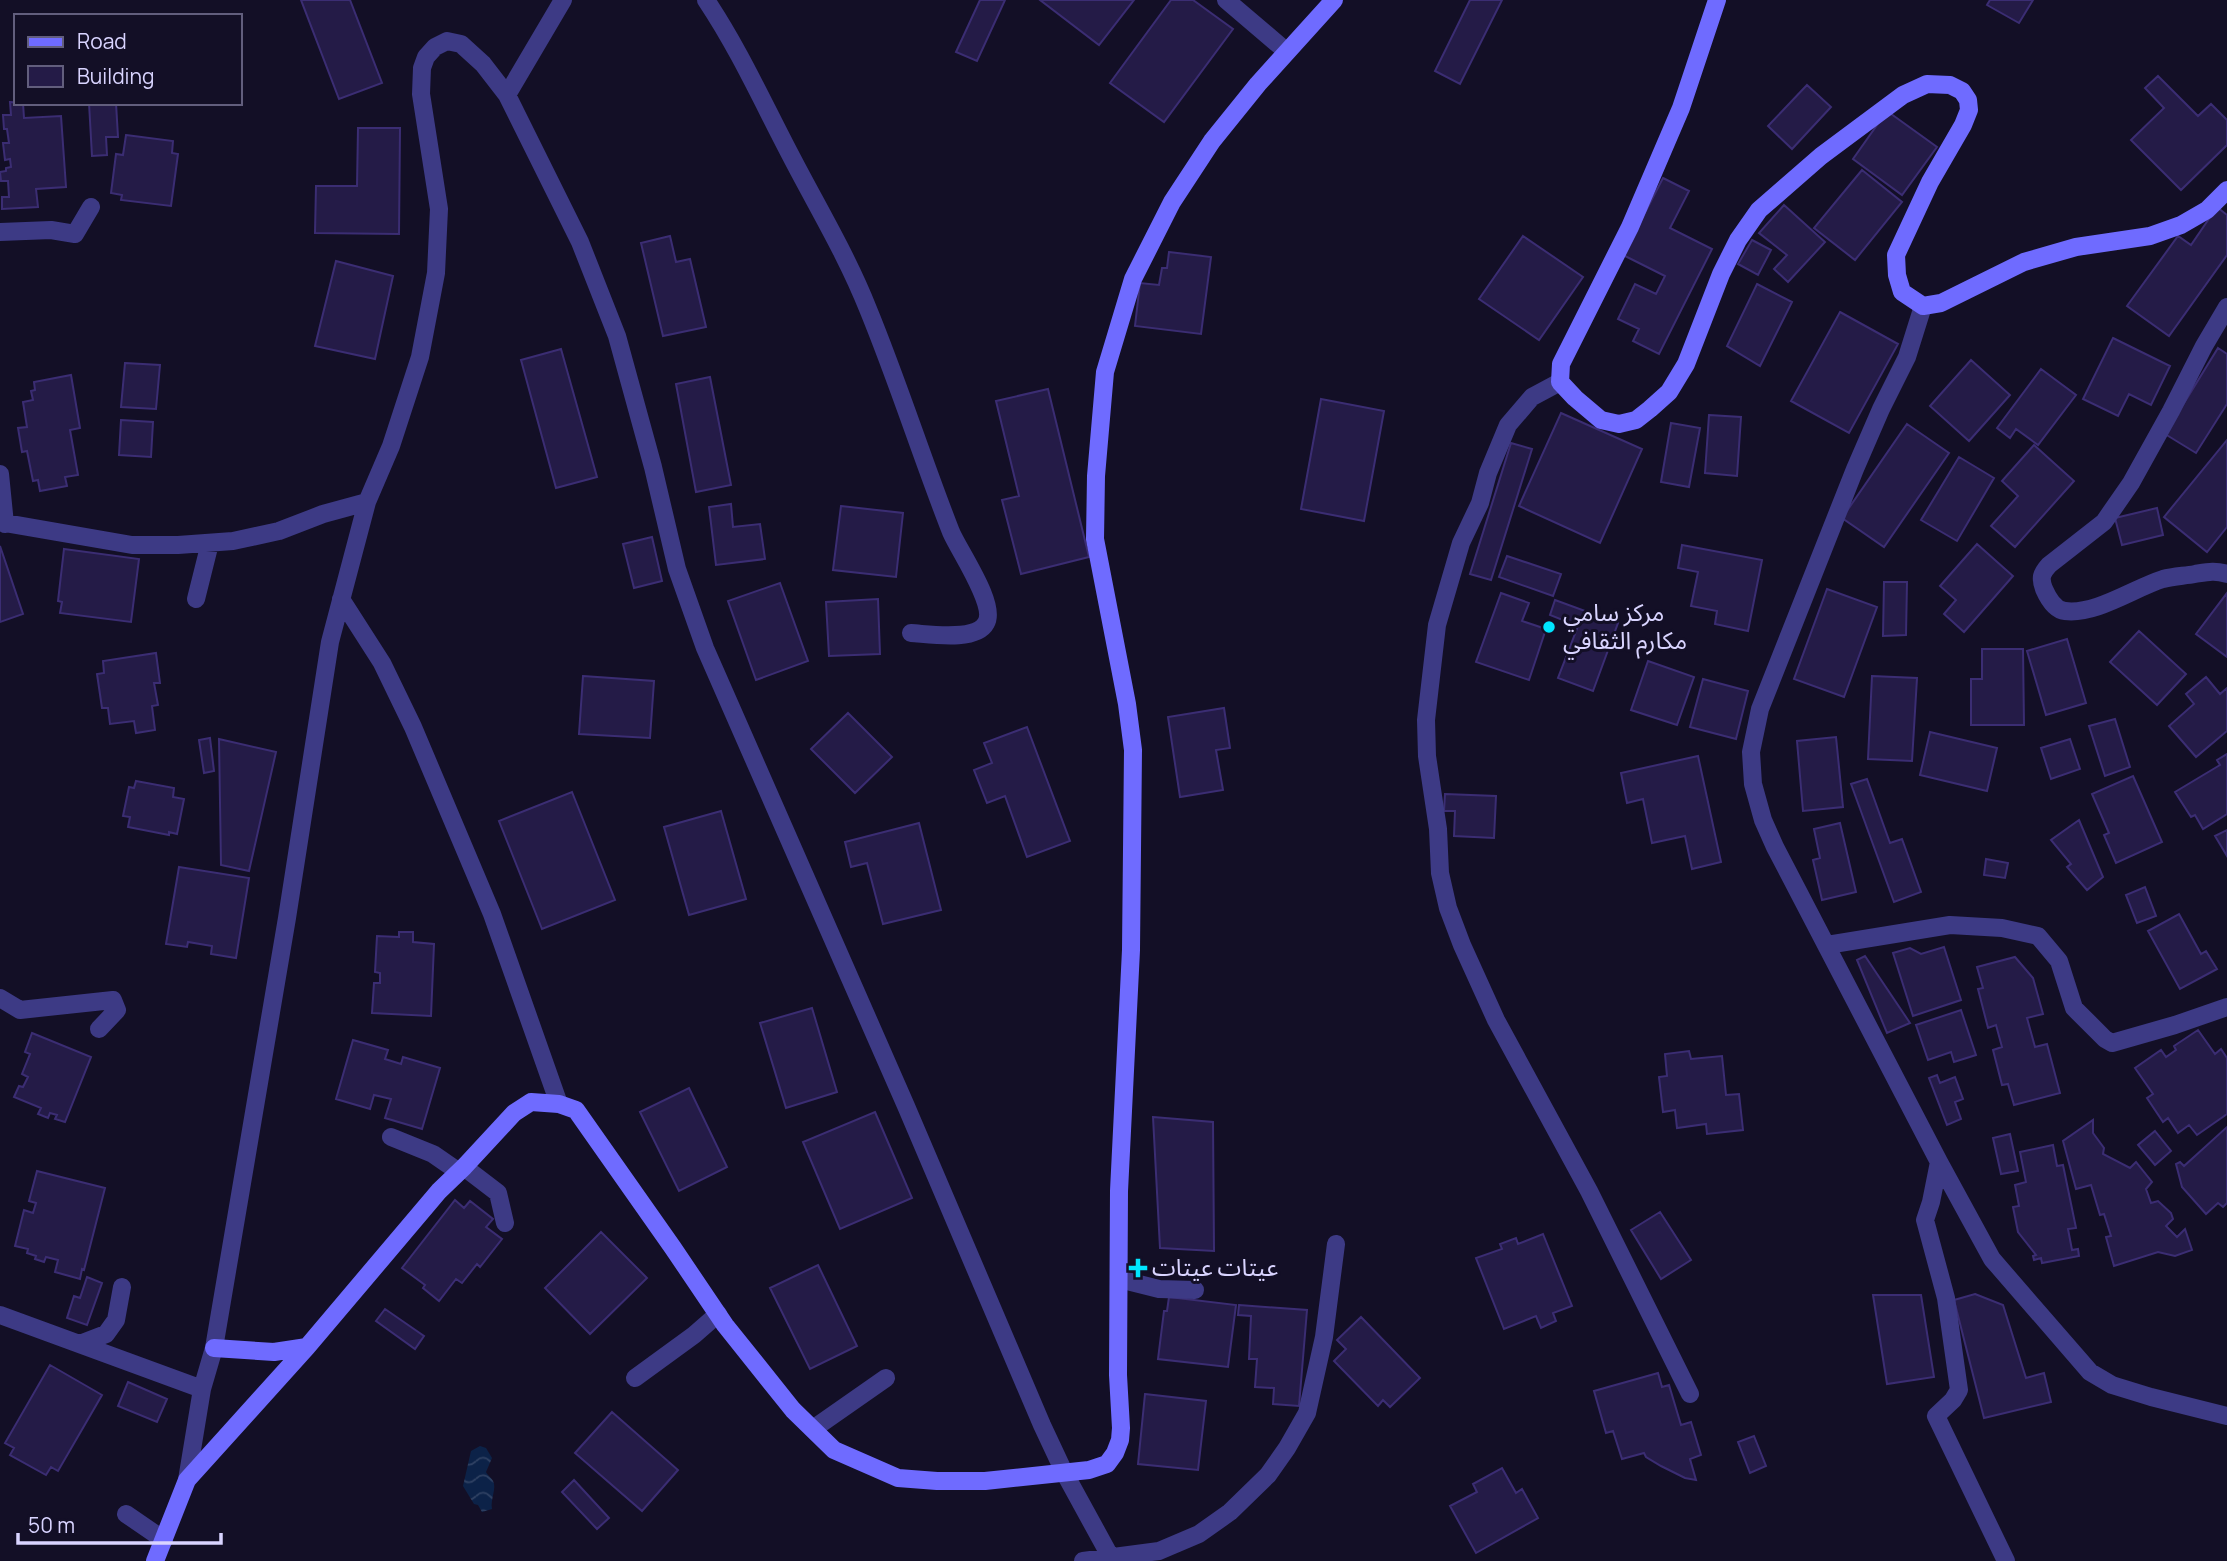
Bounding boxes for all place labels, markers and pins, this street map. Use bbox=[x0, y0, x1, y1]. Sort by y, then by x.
place label: مركز سامي مكارم الثقافي bbox=[1563, 595, 1687, 660]
marker: مركز سامي مكارم الثقافي bbox=[1541, 619, 1557, 635]
place label: عيتات عيتات bbox=[1152, 1250, 1278, 1283]
marker: عيتات عيتات bbox=[1130, 1260, 1146, 1276]

